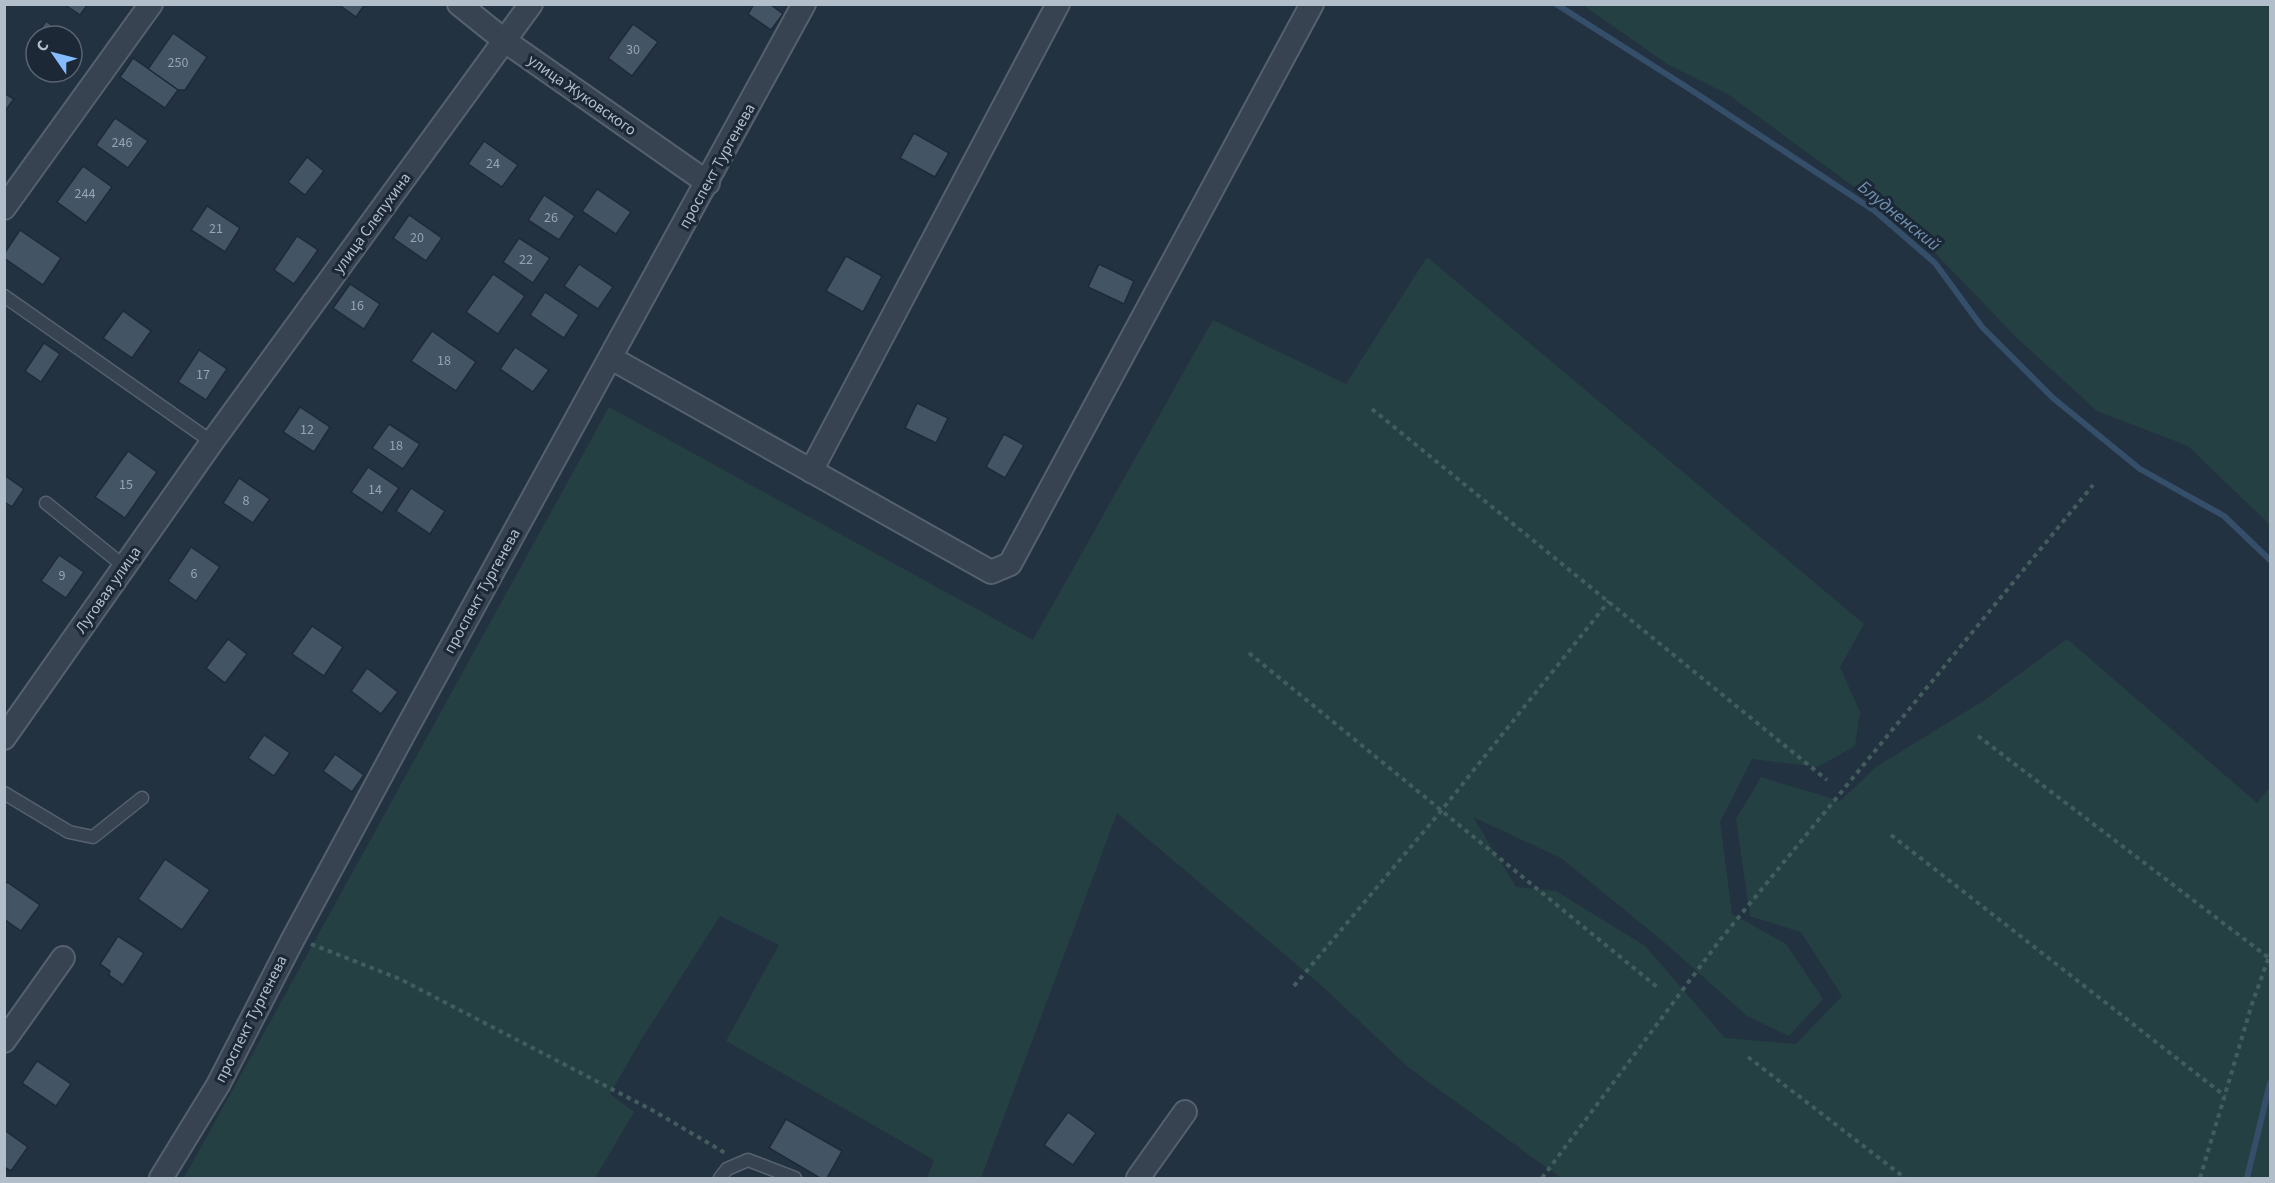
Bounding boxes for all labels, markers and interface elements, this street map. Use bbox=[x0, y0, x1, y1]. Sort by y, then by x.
north arrow bbox=[24, 24, 84, 84]
text: С bbox=[31, 36, 54, 56]
house number: 30 bbox=[626, 40, 640, 60]
street label: улица Жуковского bbox=[523, 49, 641, 141]
house number: 250 bbox=[168, 53, 188, 73]
street label: проспект Тургенева bbox=[673, 99, 761, 233]
house number: 246 bbox=[112, 133, 132, 153]
house number: 24 bbox=[486, 154, 500, 174]
street label: улица Слепухина bbox=[328, 168, 416, 278]
water label: Блудненский bbox=[1852, 175, 1946, 257]
house number: 244 bbox=[75, 184, 95, 204]
house number: 26 bbox=[544, 208, 558, 228]
house number: 21 bbox=[209, 219, 223, 239]
house number: 20 bbox=[410, 228, 424, 248]
house number: 22 bbox=[519, 250, 533, 270]
house number: 16 bbox=[350, 296, 364, 316]
house number: 18 bbox=[437, 351, 451, 371]
house number: 17 bbox=[196, 365, 210, 385]
house number: 12 bbox=[300, 420, 314, 440]
house number: 18 bbox=[389, 436, 403, 456]
house number: 15 bbox=[119, 475, 133, 495]
house number: 14 bbox=[368, 480, 382, 500]
house number: 8 bbox=[243, 491, 250, 511]
street label: проспект Тургенева bbox=[438, 524, 526, 658]
street label: Луговая улица bbox=[70, 542, 146, 638]
house number: 6 bbox=[191, 564, 198, 584]
house number: 9 bbox=[59, 566, 66, 586]
street label: проспект Тургенева bbox=[209, 952, 293, 1086]

